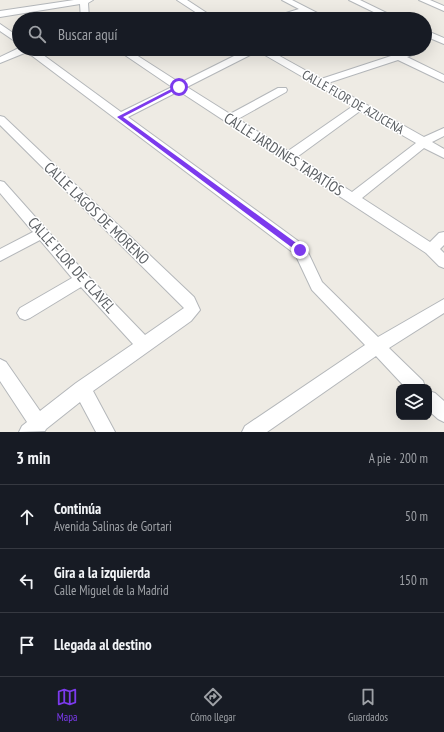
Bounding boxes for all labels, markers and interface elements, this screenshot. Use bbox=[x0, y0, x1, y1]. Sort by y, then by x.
search box bbox=[12, 12, 432, 56]
icon: search bbox=[26, 23, 48, 45]
text: Buscar aquí bbox=[58, 25, 118, 44]
street label: CALLE FLOR DE AZUCENA bbox=[299, 66, 408, 139]
route start bbox=[170, 78, 188, 96]
street label: CALLE JARDINES TAPATÍOS bbox=[221, 108, 347, 200]
street label: CALLE LAGOS DE MORENO bbox=[40, 158, 154, 268]
street label: CALLE FLOR DE CLAVEL bbox=[24, 213, 121, 317]
route end bbox=[291, 241, 309, 259]
map controls bbox=[396, 384, 432, 420]
button: layers bbox=[396, 384, 432, 420]
text: 3 min bbox=[16, 447, 50, 469]
text: A pie · 200 m bbox=[369, 450, 428, 467]
text: Continúa bbox=[54, 499, 101, 518]
icon: ahead bbox=[16, 506, 38, 528]
text: 50 m bbox=[405, 508, 428, 525]
text: Avenida Salinas de Gortari bbox=[54, 518, 172, 535]
text: Gira a la izquierda bbox=[54, 563, 150, 582]
icon: left bbox=[16, 570, 38, 592]
text: 150 m bbox=[399, 572, 428, 589]
text: Calle Miguel de la Madrid bbox=[54, 582, 169, 599]
icon: arrive bbox=[16, 634, 38, 656]
text: Llegada al destino bbox=[54, 635, 152, 654]
tab: Mapa bbox=[56, 686, 78, 724]
tab: Cómo llegar bbox=[190, 686, 236, 724]
tab: Guardados bbox=[348, 686, 388, 724]

